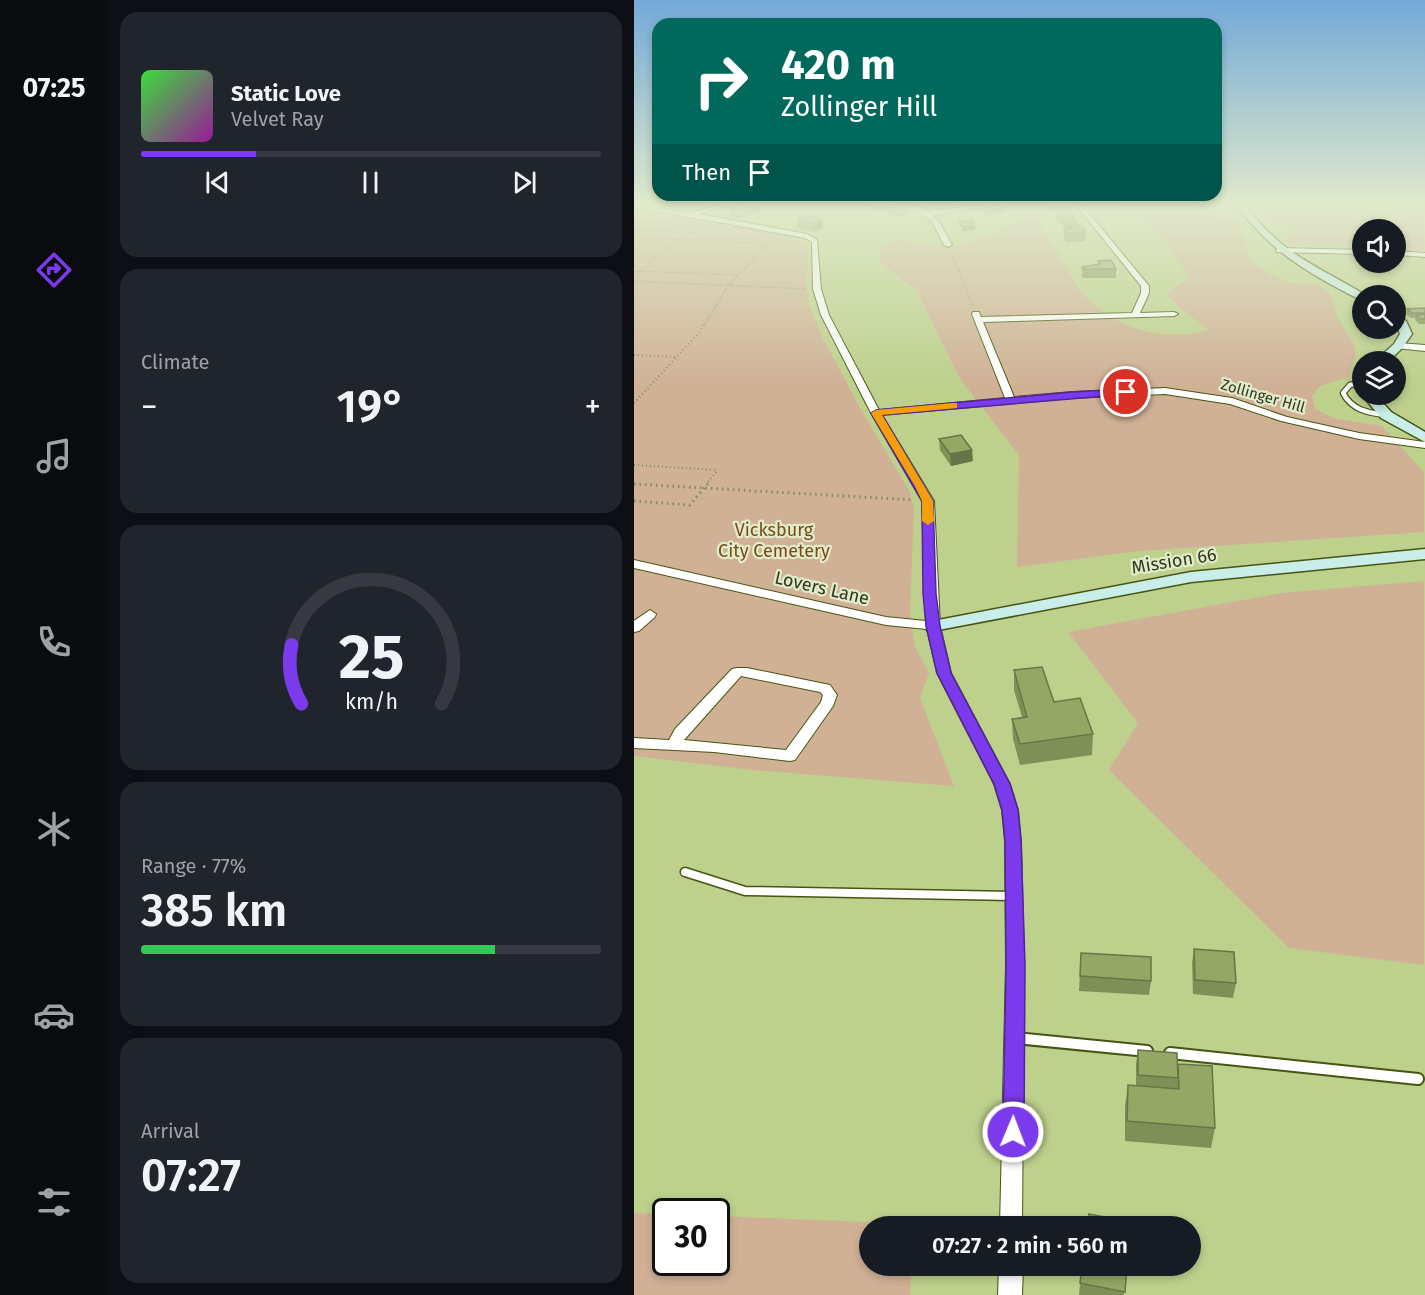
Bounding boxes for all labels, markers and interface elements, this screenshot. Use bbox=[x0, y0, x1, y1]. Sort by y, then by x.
text: 420 m bbox=[781, 40, 896, 90]
icon: right bbox=[682, 42, 760, 120]
text: 07:25 bbox=[23, 72, 85, 104]
text: Static Love bbox=[231, 80, 341, 107]
text: Zollinger Hill bbox=[781, 91, 937, 123]
text: Velvet Ray bbox=[231, 107, 324, 131]
icon: arrive bbox=[743, 156, 776, 189]
text: Then bbox=[682, 159, 731, 186]
icon: previous bbox=[201, 166, 234, 199]
icon: pause bbox=[354, 166, 387, 199]
icon: next bbox=[508, 166, 541, 199]
map controls bbox=[1352, 219, 1406, 405]
button: sound bbox=[1352, 219, 1406, 273]
icon: directions bbox=[33, 249, 75, 291]
button: search bbox=[1352, 285, 1406, 339]
text: Climate bbox=[141, 350, 209, 374]
button: layers bbox=[1352, 351, 1406, 405]
pin bbox=[1100, 366, 1151, 417]
icon: arrive bbox=[1109, 375, 1142, 408]
street label: Zollinger Hill bbox=[1219, 375, 1308, 417]
text: 19° bbox=[337, 380, 405, 434]
text: − bbox=[141, 387, 158, 427]
text: + bbox=[585, 387, 601, 427]
icon: music bbox=[33, 435, 75, 477]
park label: Vicksburg City Cemetery bbox=[718, 519, 830, 562]
street label: Mission 66 bbox=[1130, 543, 1218, 579]
street label: Lovers Lane bbox=[773, 566, 871, 610]
icon: phone bbox=[33, 621, 75, 663]
text: 25 bbox=[338, 621, 404, 696]
text: km/h bbox=[344, 690, 398, 716]
icon: climate bbox=[33, 808, 75, 850]
text: Range · 77% bbox=[141, 854, 246, 878]
text: 385 km bbox=[141, 884, 287, 938]
icon: car bbox=[33, 994, 75, 1036]
position arrow bbox=[981, 1100, 1045, 1164]
text: Arrival bbox=[141, 1119, 200, 1143]
text: 07:27 bbox=[141, 1149, 241, 1203]
icon: filters bbox=[33, 1181, 75, 1223]
speed limit sign: 30 bbox=[652, 1198, 730, 1276]
text: 07:27 · 2 min · 560 m bbox=[932, 1232, 1128, 1259]

